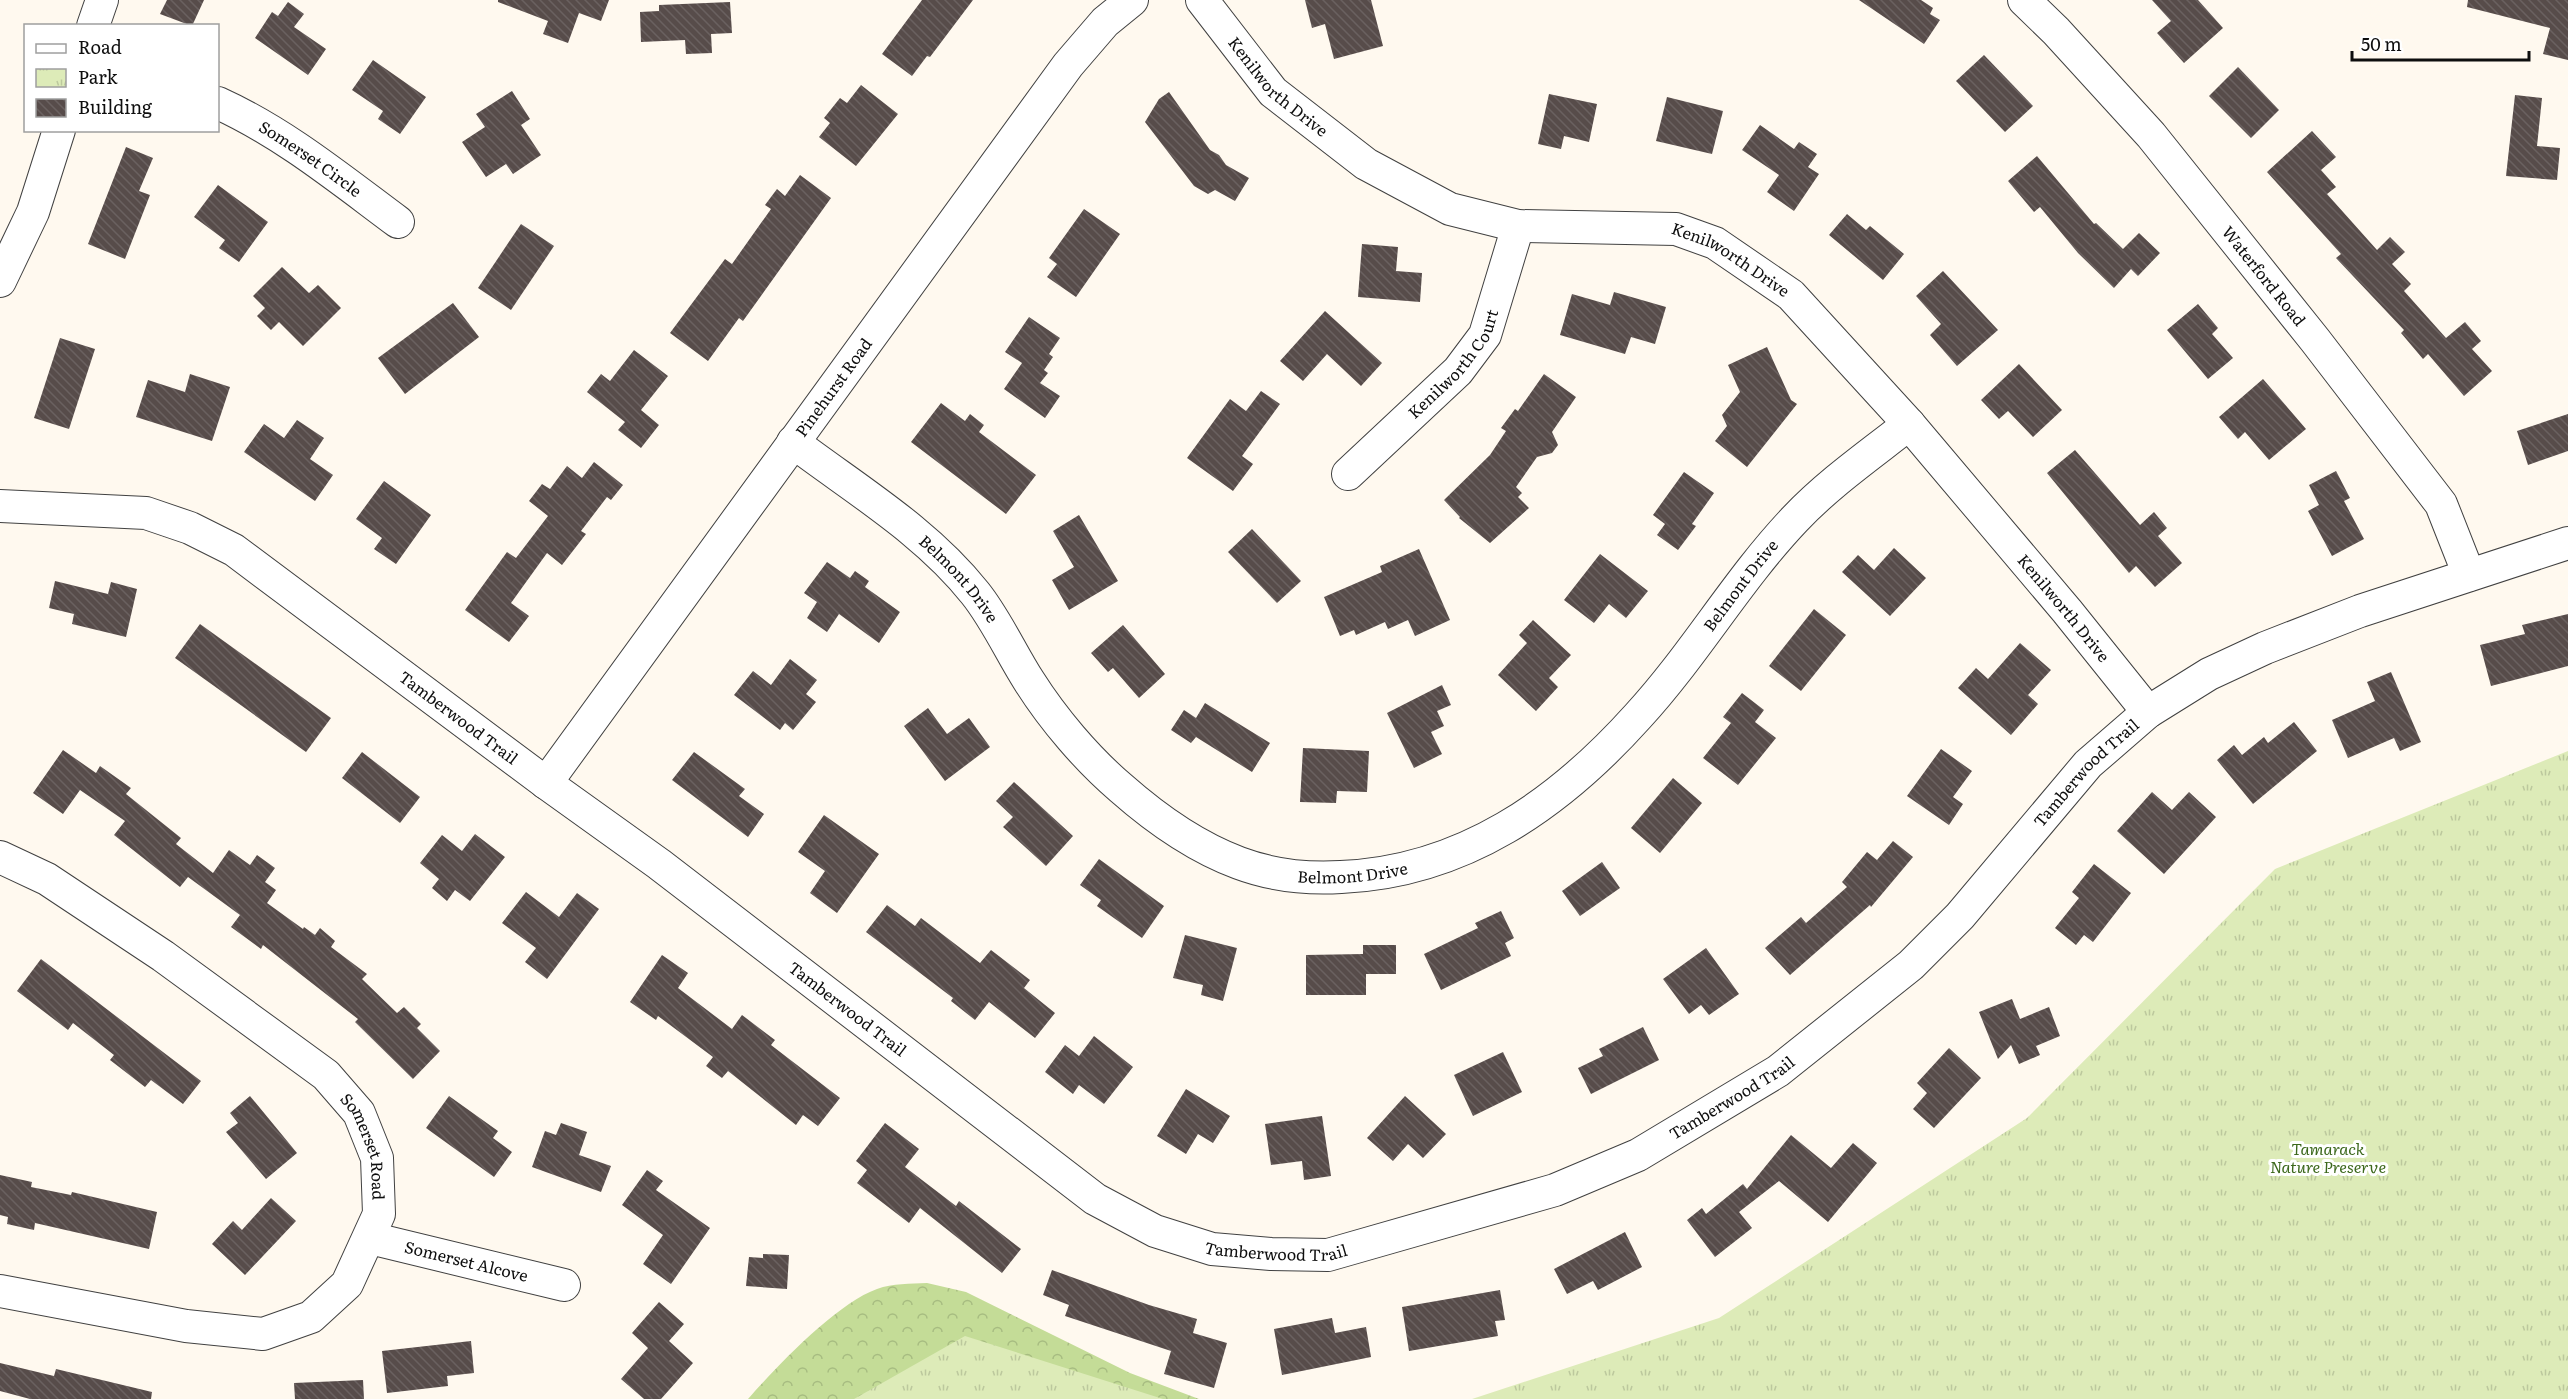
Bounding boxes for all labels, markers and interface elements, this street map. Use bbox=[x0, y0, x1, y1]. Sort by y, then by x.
legend bbox=[24, 24, 219, 132]
scale bar bbox=[2352, 24, 2529, 62]
text: 50 m bbox=[2361, 30, 2402, 57]
street label: Kenilworth Drive bbox=[1223, 31, 1334, 141]
text: Road bbox=[78, 33, 122, 60]
text: Park bbox=[78, 63, 119, 90]
text: Building bbox=[78, 93, 153, 120]
street label: Somerset Circle bbox=[255, 114, 367, 202]
street label: Kenilworth Drive bbox=[1668, 215, 1795, 302]
street label: Waterford Road bbox=[2217, 220, 2312, 331]
street label: Kenilworth Court bbox=[1402, 305, 1503, 423]
street label: Pinehurst Road bbox=[789, 332, 877, 441]
street label: Belmont Drive bbox=[914, 529, 1005, 627]
street label: Belmont Drive bbox=[1697, 533, 1783, 636]
street label: Kenilworth Drive bbox=[2013, 548, 2116, 667]
street label: Tamberwood Trail bbox=[394, 664, 524, 769]
street label: Tamberwood Trail bbox=[2027, 712, 2144, 832]
street label: Belmont Drive bbox=[1297, 855, 1410, 889]
street label: Tamberwood Trail bbox=[784, 955, 912, 1061]
street label: Tamberwood Trail bbox=[1664, 1050, 1799, 1145]
street label: Somerset Road bbox=[336, 1087, 392, 1201]
park label: Tamarack Nature Preserve bbox=[2270, 1136, 2386, 1178]
street label: Somerset Alcove bbox=[402, 1234, 531, 1287]
street label: Tamberwood Trail bbox=[1201, 1234, 1350, 1266]

